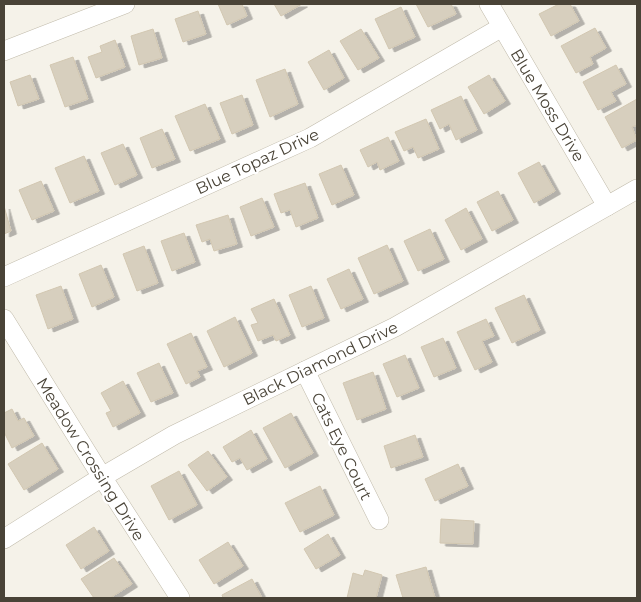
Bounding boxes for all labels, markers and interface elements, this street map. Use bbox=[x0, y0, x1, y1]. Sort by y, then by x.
street label: Blue Moss Drive bbox=[506, 45, 589, 165]
street label: Blue Topaz Drive bbox=[193, 125, 322, 198]
street label: Black Diamond Drive bbox=[240, 318, 401, 409]
street label: Meadow Crossing Drive bbox=[33, 374, 149, 544]
street label: Cats Eye Court bbox=[307, 389, 376, 503]

